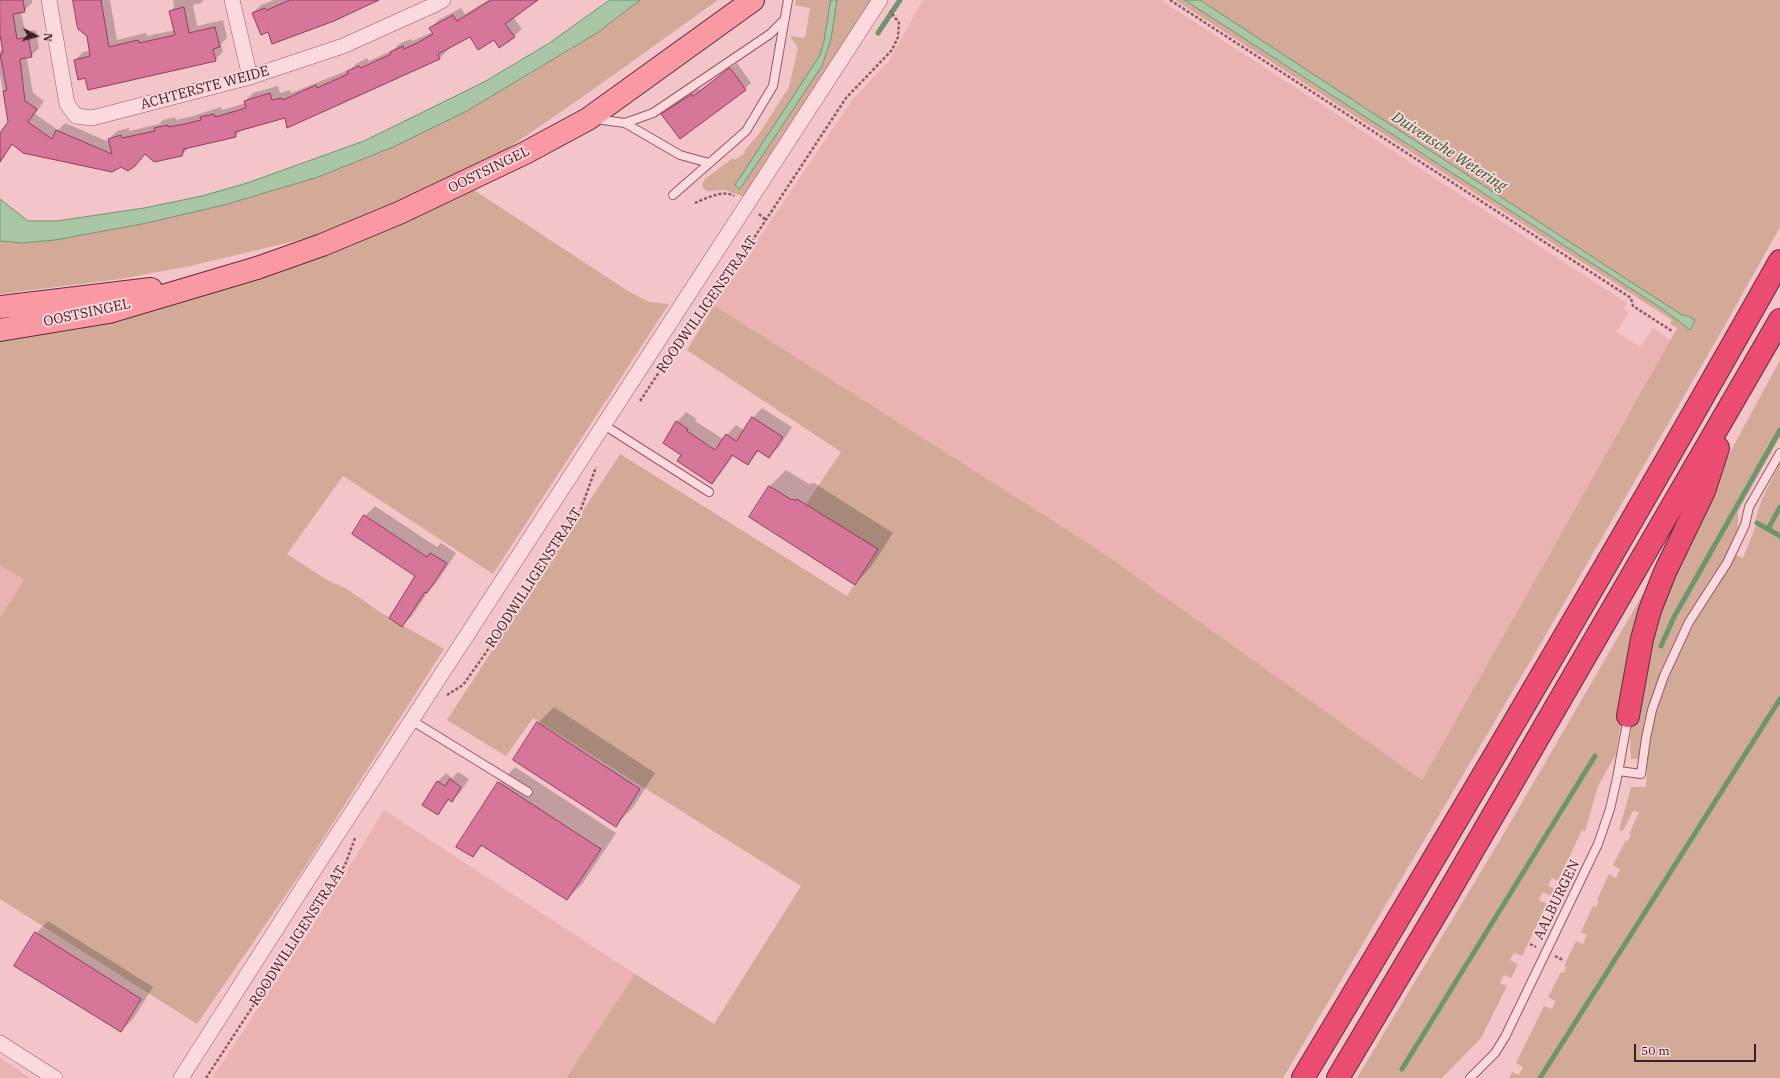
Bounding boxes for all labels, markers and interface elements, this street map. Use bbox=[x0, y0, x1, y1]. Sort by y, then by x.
north arrow bbox=[16, 16, 56, 56]
text: N bbox=[41, 32, 55, 42]
street label: ACHTERSTE WEIDE bbox=[139, 63, 271, 113]
water label: Duivensche Wetering bbox=[1388, 108, 1510, 196]
street label: OOSTSINGEL bbox=[445, 143, 533, 197]
street label: ROODWILLIGENSTRAAT bbox=[653, 233, 761, 377]
street label: OOSTSINGEL bbox=[42, 296, 132, 330]
street label: ROODWILLIGENSTRAAT bbox=[482, 505, 586, 651]
street label: AALBURGEN bbox=[1530, 857, 1584, 943]
street label: ROODWILLIGENSTRAAT bbox=[246, 863, 350, 1009]
scale bar bbox=[1636, 1036, 1758, 1062]
text: 50 m bbox=[1641, 1043, 1670, 1058]

